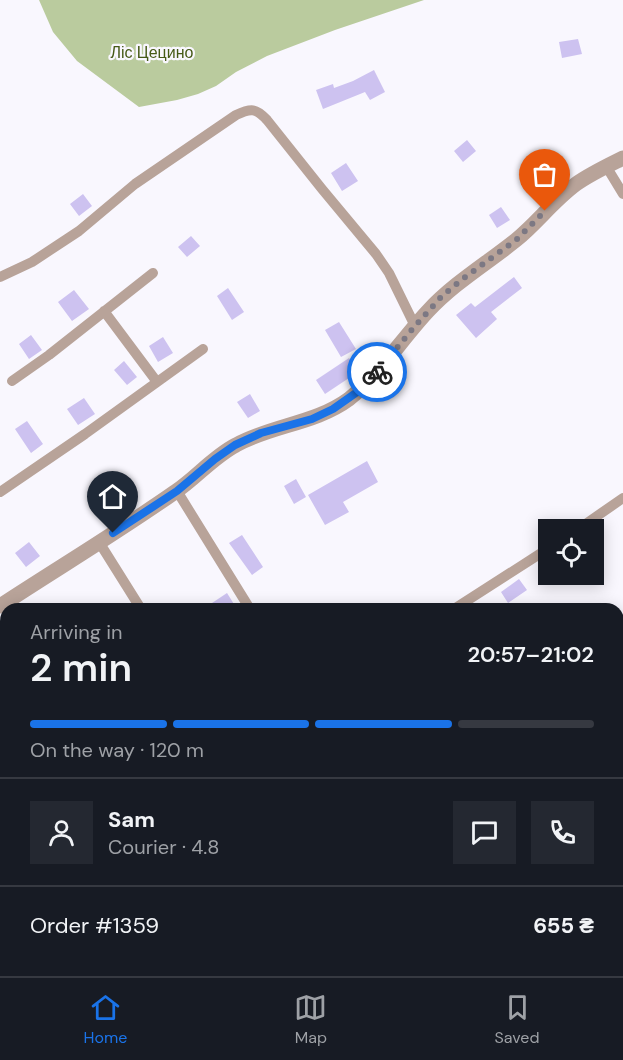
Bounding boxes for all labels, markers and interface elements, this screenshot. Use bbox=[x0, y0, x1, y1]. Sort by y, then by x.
park label: Ліс Цецино bbox=[111, 42, 194, 63]
pin bbox=[519, 149, 570, 211]
icon: bag bbox=[528, 158, 561, 191]
courier bbox=[347, 342, 407, 402]
icon: bike bbox=[361, 356, 394, 389]
pin bbox=[87, 471, 138, 533]
icon: home bbox=[96, 480, 129, 513]
map controls bbox=[538, 519, 604, 585]
button: locate bbox=[538, 519, 604, 585]
text: Arriving in bbox=[30, 619, 122, 645]
text: 20:57–21:02 bbox=[467, 640, 594, 669]
text: 2 min bbox=[30, 642, 132, 693]
text: On the way · 120 m bbox=[30, 737, 204, 763]
button: person bbox=[30, 801, 93, 864]
button: chat bbox=[453, 801, 516, 864]
button: phone bbox=[531, 801, 594, 864]
text: Sam bbox=[108, 805, 155, 834]
text: Courier · 4.8 bbox=[108, 834, 219, 860]
text: Order #1359 bbox=[30, 911, 159, 940]
text: 655 ₴ bbox=[533, 911, 594, 940]
tab: Home bbox=[84, 991, 127, 1048]
tab: Map bbox=[294, 991, 327, 1048]
tab: Saved bbox=[495, 991, 539, 1048]

